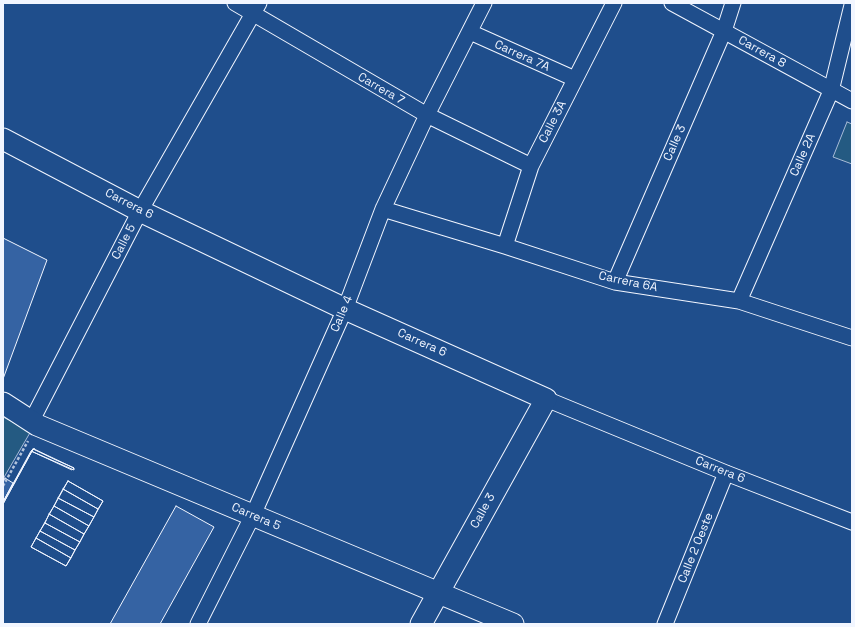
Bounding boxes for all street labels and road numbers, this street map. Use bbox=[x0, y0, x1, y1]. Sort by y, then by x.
street label: Carrera 8 bbox=[736, 33, 788, 71]
street label: Carrera 7A bbox=[492, 37, 552, 75]
street label: Carrera 7 bbox=[355, 70, 407, 108]
street label: Calle 3A bbox=[536, 98, 570, 146]
street label: Calle 3 bbox=[661, 123, 689, 163]
street label: Calle 2A bbox=[787, 131, 819, 179]
street label: Carrera 6 bbox=[102, 186, 156, 222]
street label: Calle 5 bbox=[109, 222, 139, 262]
street label: Carrera 6A bbox=[597, 269, 659, 295]
street label: Calle 4 bbox=[328, 294, 356, 334]
street label: Carrera 6 bbox=[395, 326, 449, 360]
street label: Carrera 6 bbox=[693, 454, 747, 486]
street label: Calle 3 bbox=[468, 491, 498, 531]
street label: Carrera 5 bbox=[229, 500, 283, 534]
street label: Calle 2 Oeste bbox=[675, 511, 717, 585]

